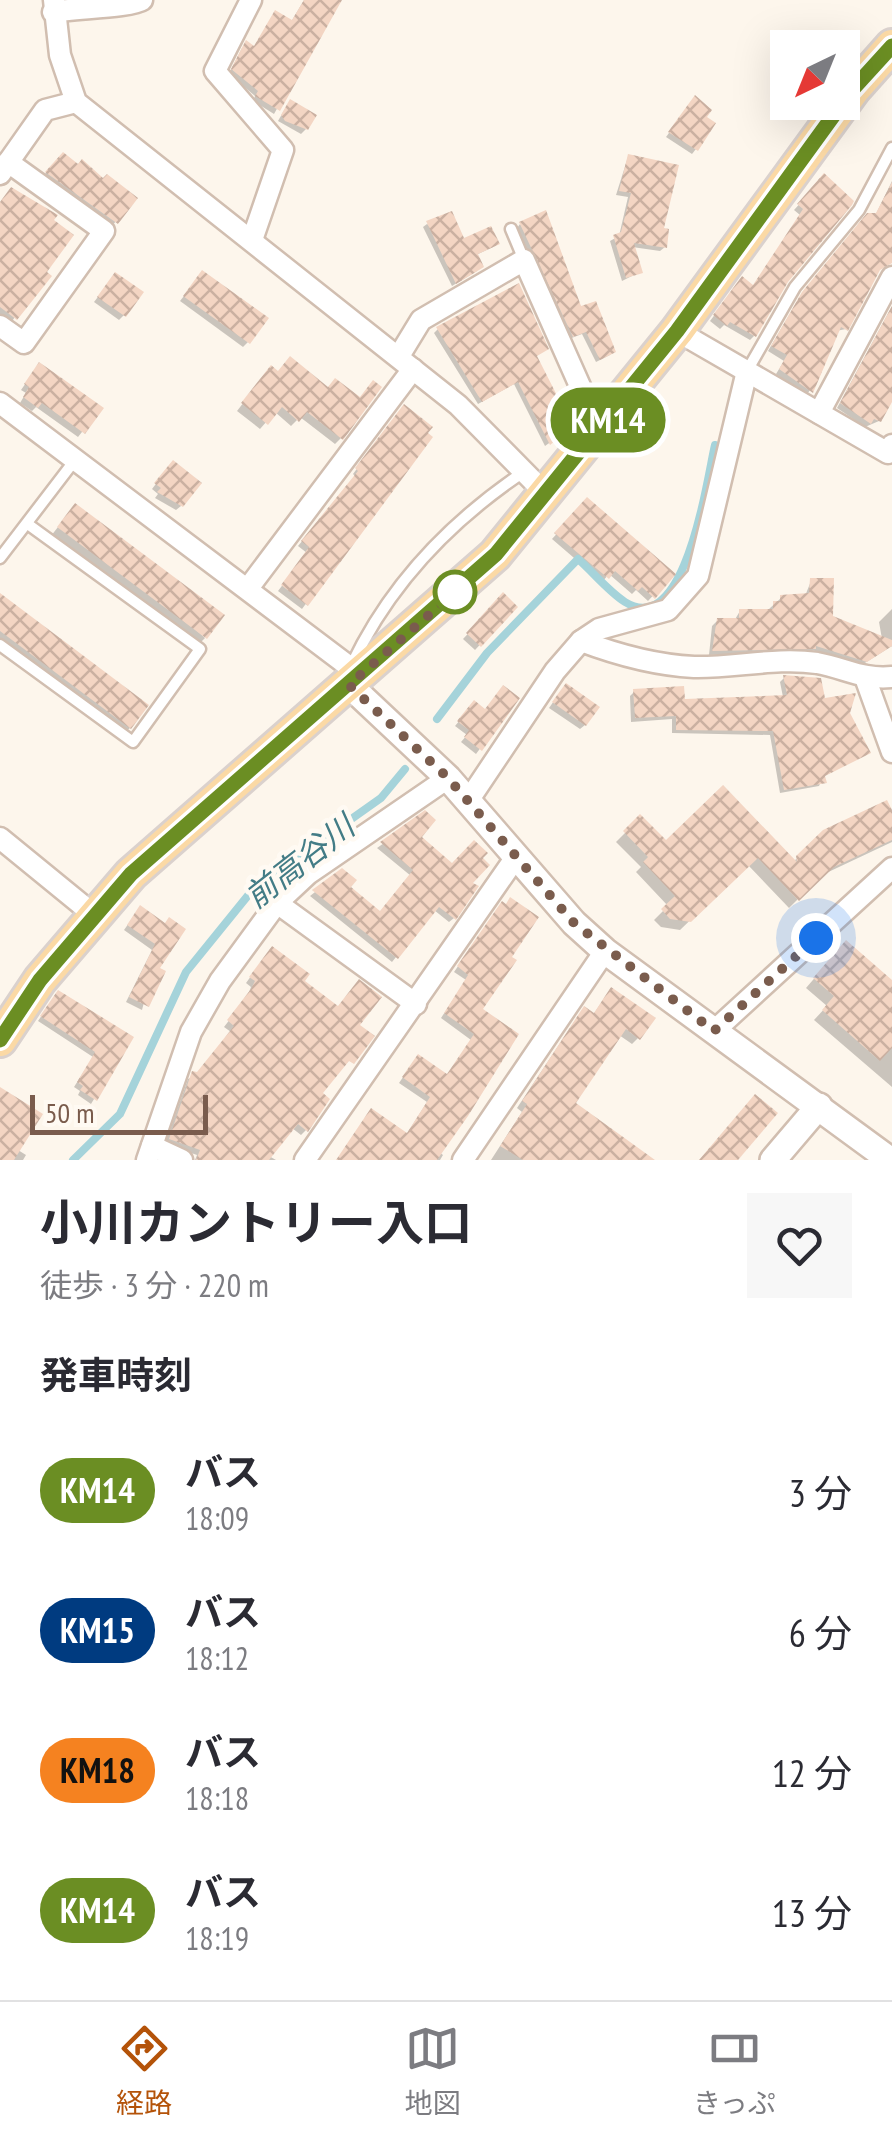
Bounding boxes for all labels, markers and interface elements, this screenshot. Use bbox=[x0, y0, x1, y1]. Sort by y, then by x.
north arrow bbox=[770, 30, 860, 120]
map controls bbox=[770, 30, 860, 120]
line badge: KM14 bbox=[538, 388, 678, 452]
text: KM14 bbox=[571, 397, 645, 443]
unlabelled marker bbox=[434, 571, 476, 613]
water label: 前高谷川 bbox=[236, 803, 365, 917]
your location bbox=[791, 913, 841, 963]
scale bar bbox=[30, 1090, 208, 1134]
text: 50 m bbox=[45, 1094, 94, 1131]
text: 小川カントリー入口 bbox=[40, 1191, 472, 1253]
button: heart bbox=[747, 1193, 852, 1298]
text: 徒歩 · 3 分 · 220 m bbox=[40, 1264, 269, 1306]
text: 発車時刻 bbox=[40, 1350, 192, 1399]
text: バス bbox=[185, 1447, 261, 1496]
text: KM14 bbox=[60, 1467, 135, 1513]
text: 3 分 bbox=[789, 1468, 852, 1517]
text: 18:09 bbox=[185, 1497, 249, 1539]
text: バス bbox=[185, 1587, 261, 1636]
text: KM15 bbox=[60, 1607, 135, 1653]
text: 6 分 bbox=[789, 1608, 852, 1657]
text: 18:12 bbox=[185, 1637, 249, 1679]
text: バス bbox=[185, 1727, 261, 1776]
text: KM18 bbox=[60, 1747, 135, 1793]
text: 12 分 bbox=[772, 1748, 852, 1797]
text: 18:18 bbox=[185, 1777, 249, 1819]
text: バス bbox=[185, 1867, 261, 1916]
text: KM14 bbox=[60, 1887, 135, 1933]
text: 13 分 bbox=[772, 1888, 852, 1937]
text: 18:19 bbox=[185, 1917, 249, 1959]
tab: 経路 bbox=[116, 2021, 172, 2121]
tab: 地図 bbox=[405, 2021, 461, 2121]
tab: きっぷ bbox=[693, 2021, 776, 2121]

